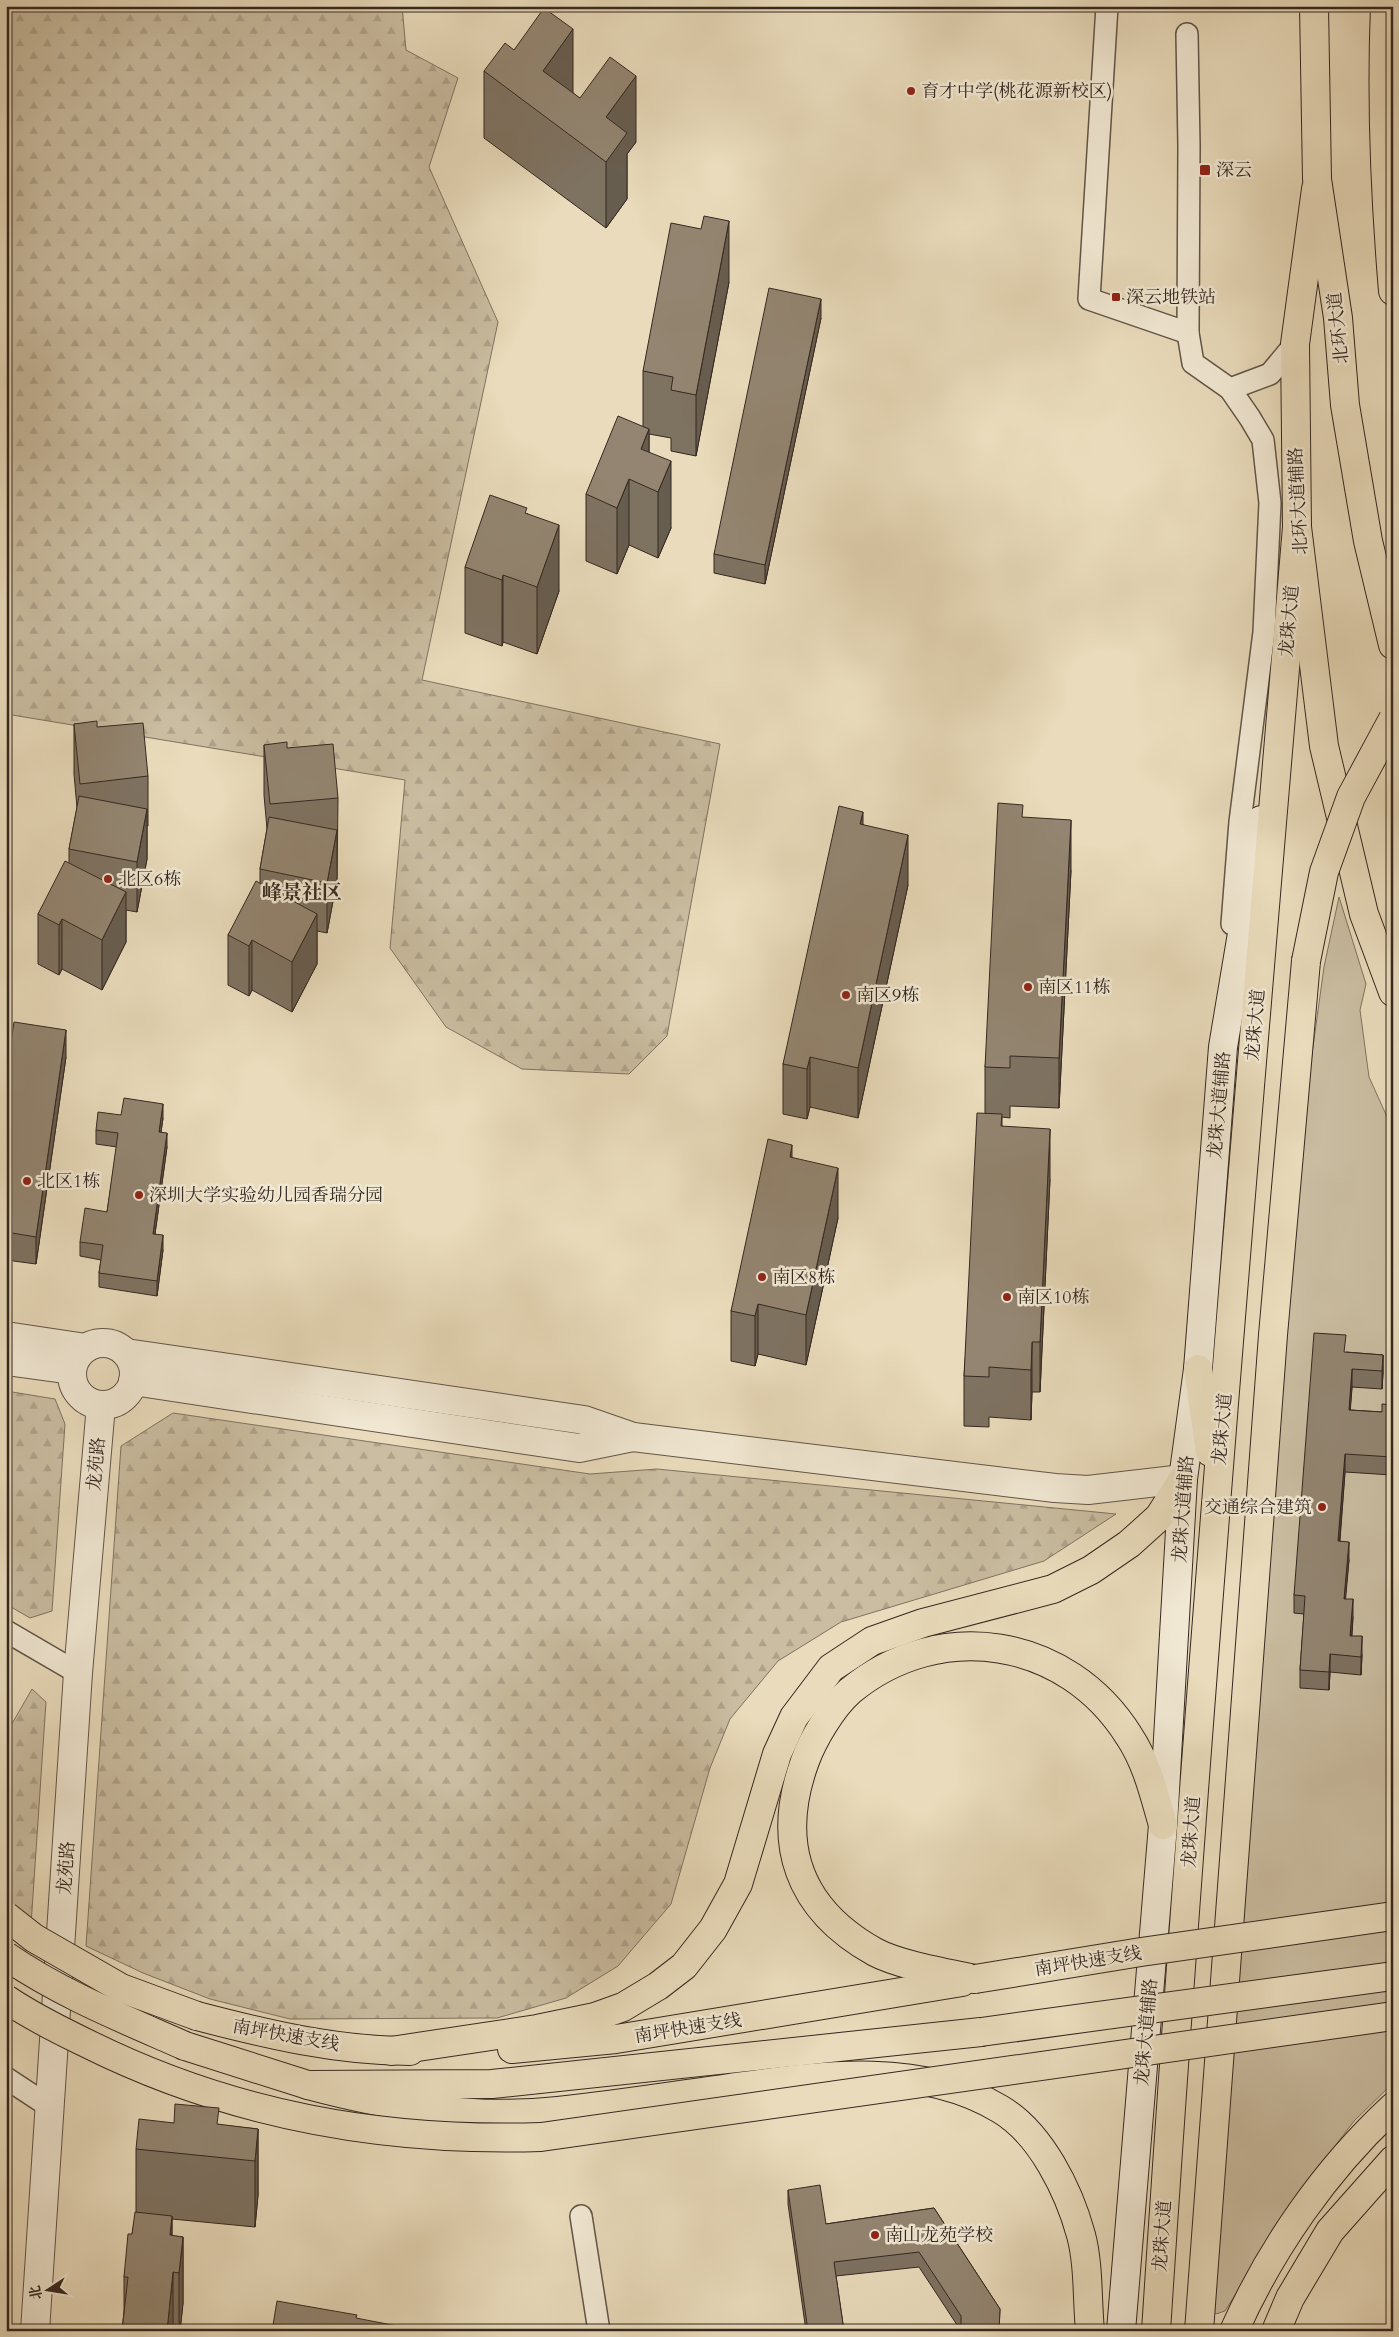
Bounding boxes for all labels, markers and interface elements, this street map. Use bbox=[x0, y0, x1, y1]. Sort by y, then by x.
place label: 育才中学(桃花源新校区) bbox=[921, 79, 1112, 104]
marker: 育才中学(桃花源新校区) bbox=[905, 85, 917, 97]
place label: 深云 bbox=[1216, 158, 1252, 183]
marker: 深云 bbox=[1198, 163, 1212, 177]
place label: 深云地铁站 bbox=[1126, 285, 1216, 310]
marker: 深云地铁站 bbox=[1110, 291, 1122, 303]
street label: 北环大道 bbox=[1322, 291, 1355, 365]
street label: 北环大道辅路 bbox=[1283, 446, 1314, 556]
street label: 龙珠大道 bbox=[1274, 584, 1305, 658]
place label: 北区6栋 bbox=[118, 867, 181, 892]
marker: 北区6栋 bbox=[102, 873, 114, 885]
district label: 峰景社区 bbox=[262, 879, 342, 906]
place label: 南区11栋 bbox=[1038, 975, 1110, 1000]
marker: 南区11栋 bbox=[1022, 981, 1034, 993]
place label: 南区9栋 bbox=[856, 983, 919, 1008]
street label: 龙珠大道 bbox=[1240, 988, 1271, 1062]
marker: 南区9栋 bbox=[840, 989, 852, 1001]
street label: 龙珠大道辅路 bbox=[1202, 1050, 1237, 1160]
place label: 北区1栋 bbox=[37, 1169, 100, 1194]
marker: 北区1栋 bbox=[21, 1175, 33, 1187]
place label: 深圳大学实验幼儿园香瑞分园 bbox=[149, 1183, 383, 1208]
marker: 深圳大学实验幼儿园香瑞分园 bbox=[133, 1189, 145, 1201]
place label: 南区8栋 bbox=[772, 1265, 835, 1290]
marker: 南区8栋 bbox=[756, 1271, 768, 1283]
place label: 南区10栋 bbox=[1017, 1285, 1089, 1310]
marker: 南区10栋 bbox=[1001, 1291, 1013, 1303]
street label: 龙珠大道 bbox=[1207, 1392, 1238, 1466]
street label: 龙苑路 bbox=[82, 1436, 111, 1492]
street label: 龙珠大道辅路 bbox=[1167, 1454, 1200, 1564]
place label: 交通综合建筑 bbox=[1204, 1495, 1312, 1520]
marker: 交通综合建筑 bbox=[1316, 1501, 1328, 1513]
street label: 龙珠大道 bbox=[1177, 1795, 1206, 1869]
street label: 龙苑路 bbox=[52, 1840, 81, 1896]
street label: 南坪快速支线 bbox=[1033, 1941, 1143, 1982]
street label: 龙珠大道辅路 bbox=[1129, 1977, 1164, 2087]
street label: 南坪快速支线 bbox=[633, 2008, 743, 2049]
street label: 南坪快速支线 bbox=[231, 2014, 341, 2057]
street label: 龙珠大道 bbox=[1148, 2199, 1177, 2273]
place label: 南山龙苑学校 bbox=[885, 2223, 993, 2248]
marker: 南山龙苑学校 bbox=[869, 2229, 881, 2241]
north arrow bbox=[22, 2264, 72, 2314]
text: 北 bbox=[25, 2284, 47, 2301]

